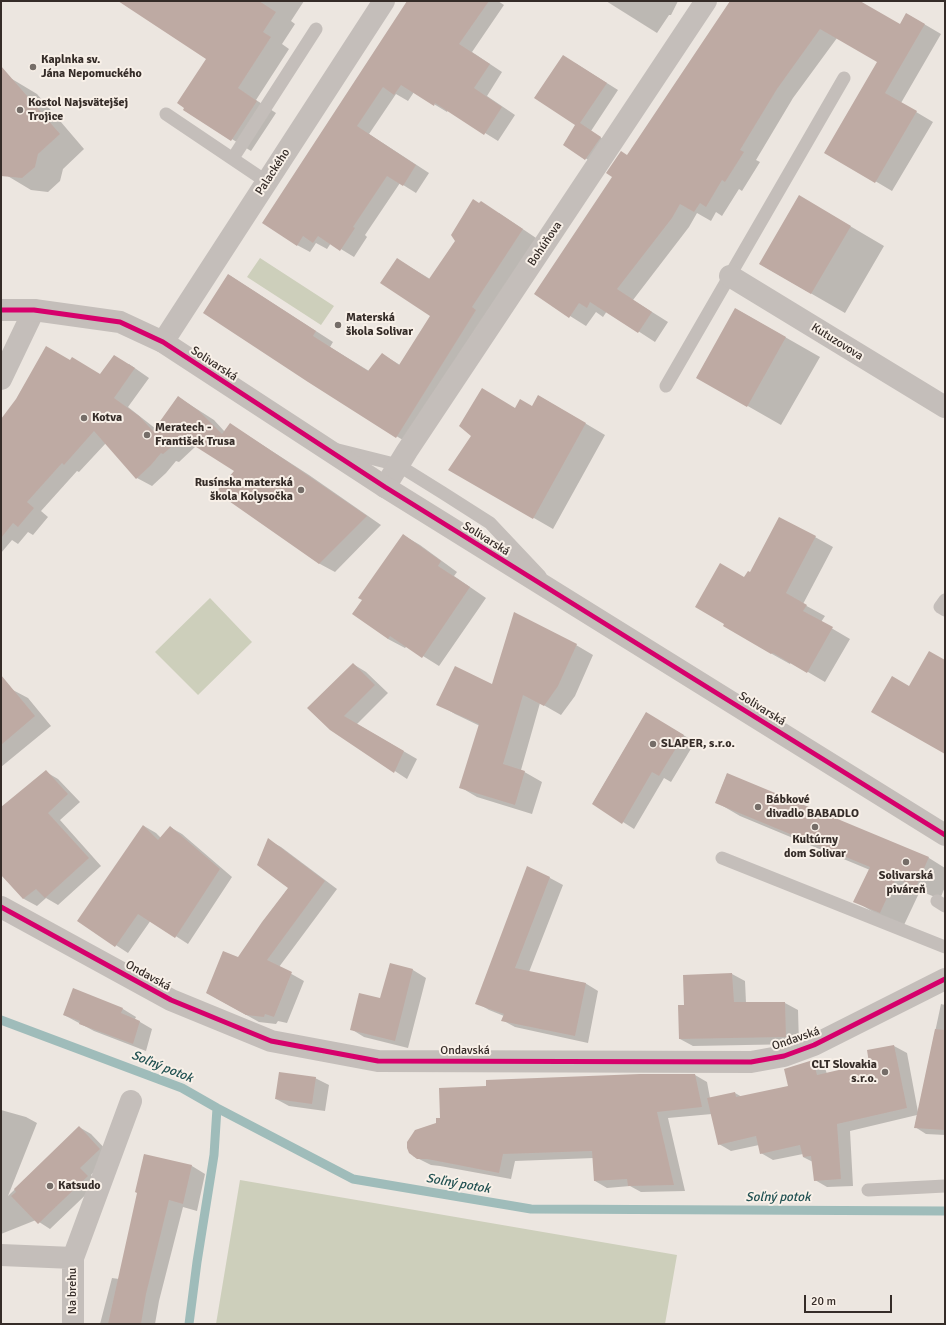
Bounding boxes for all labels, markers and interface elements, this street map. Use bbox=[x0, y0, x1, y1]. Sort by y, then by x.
place label: Kaplnka sv. Jána Nepomuckého bbox=[41, 53, 142, 81]
marker: Kaplnka sv. Jána Nepomuckého bbox=[28, 62, 38, 72]
place label: Kostol Najsvätejšej Trojice bbox=[28, 96, 128, 124]
marker: Kostol Najsvätejšej Trojice bbox=[15, 105, 25, 115]
street label: Palackého bbox=[253, 146, 293, 198]
street label: Bohúňova bbox=[525, 219, 565, 269]
place label: Materská škola Solivar bbox=[346, 311, 413, 339]
marker: Materská škola Solivar bbox=[333, 320, 343, 330]
street label: Kutuzovova bbox=[808, 320, 866, 364]
street label: Solivarská bbox=[188, 344, 240, 384]
place label: Kotva bbox=[92, 411, 122, 425]
marker: Kotva bbox=[79, 413, 89, 423]
place label: Meratech - František Trusa bbox=[155, 421, 235, 449]
marker: Meratech - František Trusa bbox=[142, 430, 152, 440]
place label: Rusínska materská škola Kolysočka bbox=[195, 476, 293, 504]
marker: Rusínska materská škola Kolysočka bbox=[296, 485, 306, 495]
street label: Solivarská bbox=[460, 519, 512, 559]
street label: Solivarská bbox=[736, 689, 788, 729]
place label: SLAPER, s.r.o. bbox=[661, 737, 735, 751]
marker: SLAPER, s.r.o. bbox=[648, 739, 658, 749]
place label: Bábkové divadlo BABADLO bbox=[766, 793, 859, 821]
marker: Bábkové divadlo BABADLO bbox=[753, 802, 763, 812]
marker: Kultúrny dom Solivar bbox=[810, 822, 820, 832]
place label: Kultúrny dom Solivar bbox=[784, 833, 846, 861]
marker: Solivarská piváreň bbox=[901, 857, 911, 867]
place label: Solivarská piváreň bbox=[879, 869, 933, 897]
street label: Ondavská bbox=[123, 958, 173, 994]
street label: Ondavská bbox=[770, 1024, 822, 1054]
street label: Ondavská bbox=[440, 1044, 490, 1058]
water label: Soľný potok bbox=[129, 1048, 195, 1086]
place label: CLT Slovakia s.r.o. bbox=[812, 1058, 877, 1086]
marker: CLT Slovakia s.r.o. bbox=[880, 1067, 890, 1077]
water label: Soľný potok bbox=[425, 1171, 491, 1197]
place label: Katsudo bbox=[58, 1179, 101, 1193]
marker: Katsudo bbox=[45, 1181, 55, 1191]
water label: Soľný potok bbox=[746, 1190, 810, 1206]
street label: Na brehu bbox=[66, 1268, 80, 1314]
scale bar bbox=[806, 1287, 894, 1313]
text: 20 m bbox=[811, 1294, 836, 1309]

